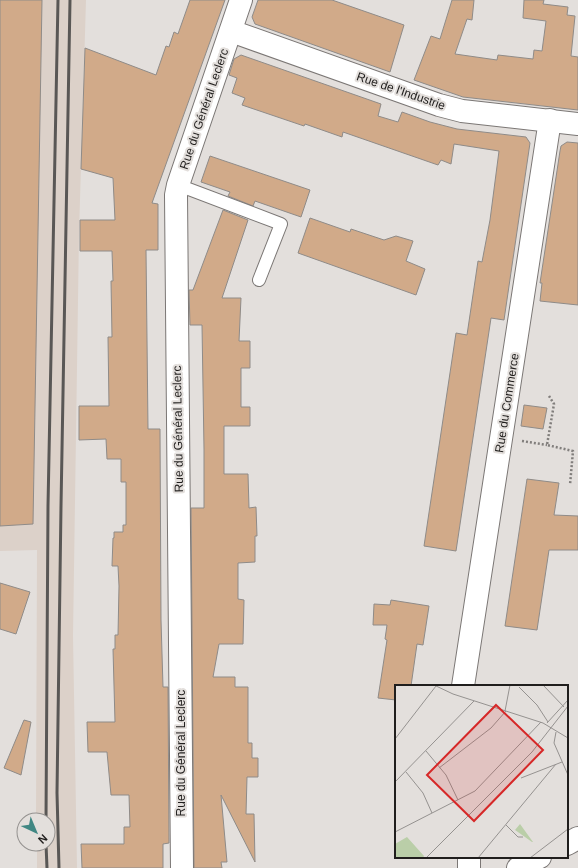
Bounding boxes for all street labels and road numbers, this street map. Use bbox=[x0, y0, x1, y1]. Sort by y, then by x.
street label: Rue du Général Leclerc bbox=[177, 47, 231, 171]
street label: Rue de l'Industrie bbox=[355, 69, 448, 113]
street label: Rue du Commerce bbox=[492, 352, 522, 454]
street label: Rue du Général Leclerc bbox=[170, 366, 186, 492]
street label: Rue du Général Leclerc bbox=[174, 690, 188, 816]

